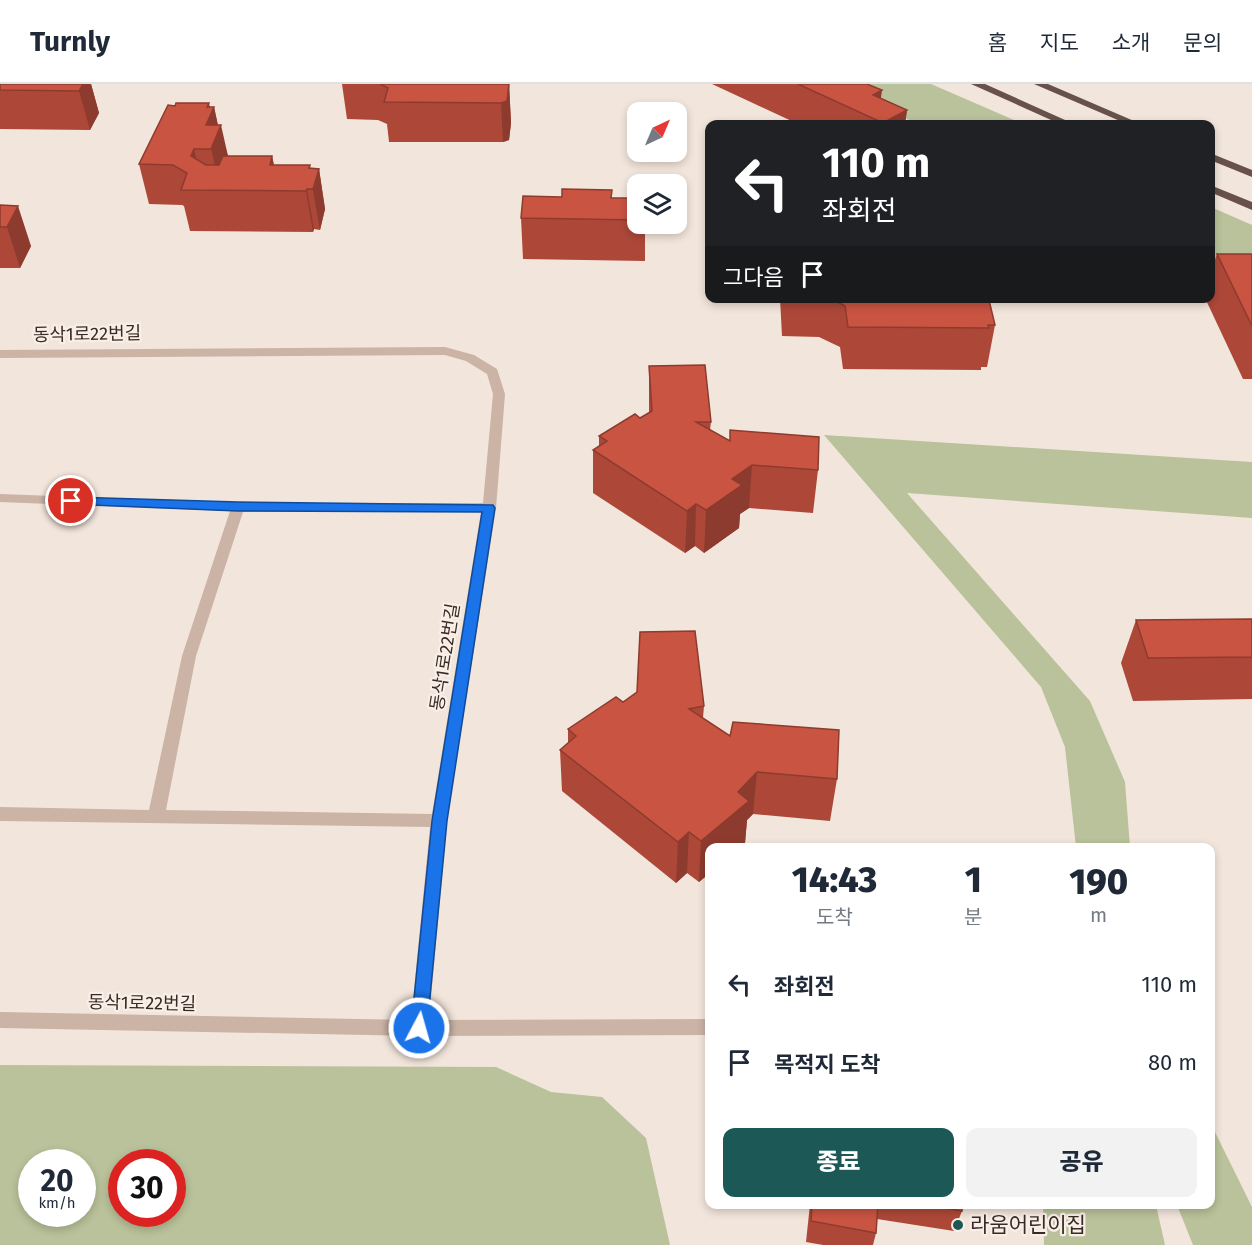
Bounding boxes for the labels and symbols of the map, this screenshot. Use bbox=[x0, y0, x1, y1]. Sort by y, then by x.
north arrow bbox=[627, 102, 687, 162]
street label: 동삭1로22번길 bbox=[33, 322, 141, 346]
pin bbox=[45, 475, 96, 526]
street label: 동삭1로22번길 bbox=[426, 602, 464, 712]
street label: 동삭1로22번길 bbox=[88, 991, 196, 1015]
position arrow bbox=[387, 996, 451, 1060]
speed limit sign: 30 bbox=[108, 1149, 186, 1227]
place label: 라움어린이집 bbox=[970, 1212, 1086, 1238]
marker: 라움어린이집 bbox=[951, 1218, 965, 1232]

